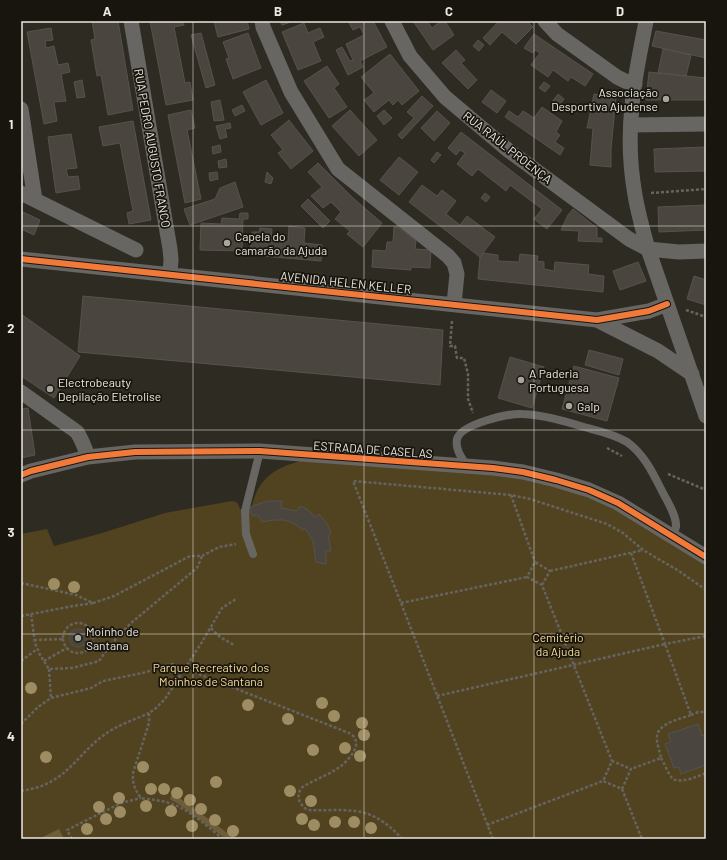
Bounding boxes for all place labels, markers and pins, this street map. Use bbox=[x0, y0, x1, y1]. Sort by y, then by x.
place label: Associação Desportiva Ajudense bbox=[551, 85, 658, 113]
marker: Associação Desportiva Ajudense bbox=[661, 94, 671, 104]
place label: Capela do camarão da Ajuda bbox=[235, 229, 327, 257]
marker: Capela do camarão da Ajuda bbox=[222, 238, 232, 248]
place label: A Paderia Portuguesa bbox=[529, 366, 589, 394]
place label: Electrobeauty Depilação Eletrolise bbox=[58, 375, 161, 403]
marker: A Paderia Portuguesa bbox=[516, 375, 526, 385]
marker: Electrobeauty Depilação Eletrolise bbox=[45, 384, 55, 394]
place label: Galp bbox=[577, 399, 600, 413]
marker: Galp bbox=[564, 401, 574, 411]
place label: Moinho de Santana bbox=[86, 624, 139, 652]
marker: Moinho de Santana bbox=[73, 633, 83, 643]

